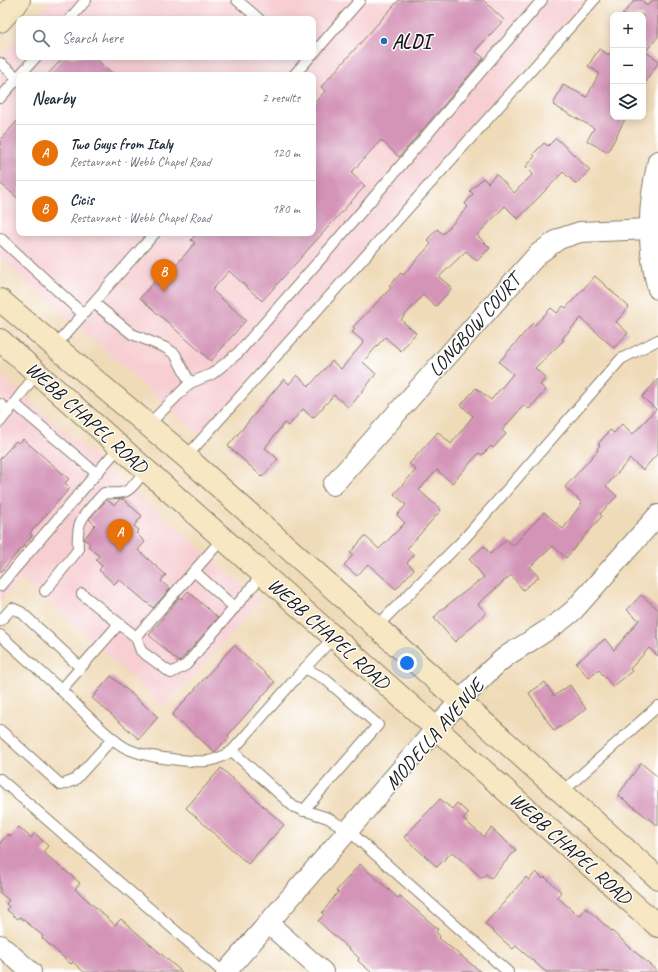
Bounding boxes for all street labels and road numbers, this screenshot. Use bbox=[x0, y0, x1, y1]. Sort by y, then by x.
street label: LONGBOW COURT bbox=[423, 265, 529, 382]
street label: WEBB CHAPEL ROAD bbox=[21, 356, 155, 480]
street label: WEBB CHAPEL ROAD bbox=[263, 572, 397, 696]
street label: MODELLA AVENUE bbox=[380, 672, 491, 795]
street label: WEBB CHAPEL ROAD bbox=[505, 787, 639, 911]

